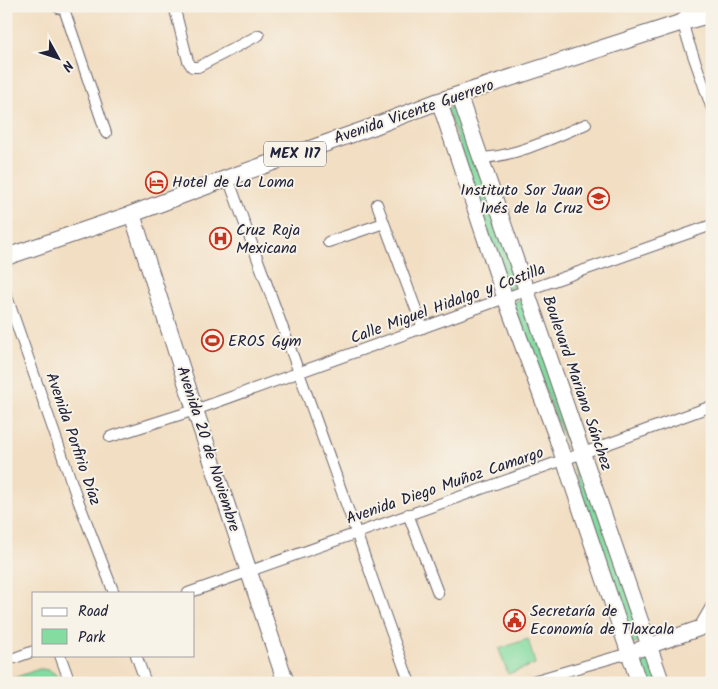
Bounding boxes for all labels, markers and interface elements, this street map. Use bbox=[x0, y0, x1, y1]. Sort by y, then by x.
north arrow bbox=[32, 32, 82, 82]
text: N bbox=[56, 55, 78, 76]
street label: Avenida Vicente Guerrero bbox=[331, 73, 497, 151]
road number: MEX 117 bbox=[264, 142, 326, 166]
hotel icon: Hotel de La Loma bbox=[144, 170, 168, 194]
place label: Hotel de La Loma bbox=[172, 170, 294, 195]
place label: Instituto Sor Juan Inés de la Cruz bbox=[460, 178, 583, 221]
school or university icon: Instituto Sor Juan Inés de la Cruz bbox=[587, 187, 611, 211]
place label: Cruz Roja Mexicana bbox=[236, 218, 300, 261]
hospital icon: Cruz Roja Mexicana bbox=[208, 227, 232, 251]
street label: Calle Miguel Hidalgo y Costilla bbox=[347, 257, 549, 351]
street label: Boulevard Mariano Sánchez bbox=[535, 292, 619, 474]
sports icon: EROS Gym bbox=[200, 329, 224, 353]
place label: EROS Gym bbox=[228, 329, 302, 354]
street label: Avenida 20 de Noviembre bbox=[169, 363, 247, 535]
street label: Avenida Porfirio Díaz bbox=[39, 369, 107, 509]
street label: Avenida Diego Muñoz Camargo bbox=[343, 440, 547, 532]
legend bbox=[32, 592, 195, 656]
place label: Secretaría de Economía de Tlaxcala bbox=[530, 599, 674, 642]
text: Road bbox=[78, 600, 109, 624]
public building icon: Secretaría de Economía de Tlaxcala bbox=[502, 608, 526, 632]
text: Park bbox=[78, 626, 106, 650]

